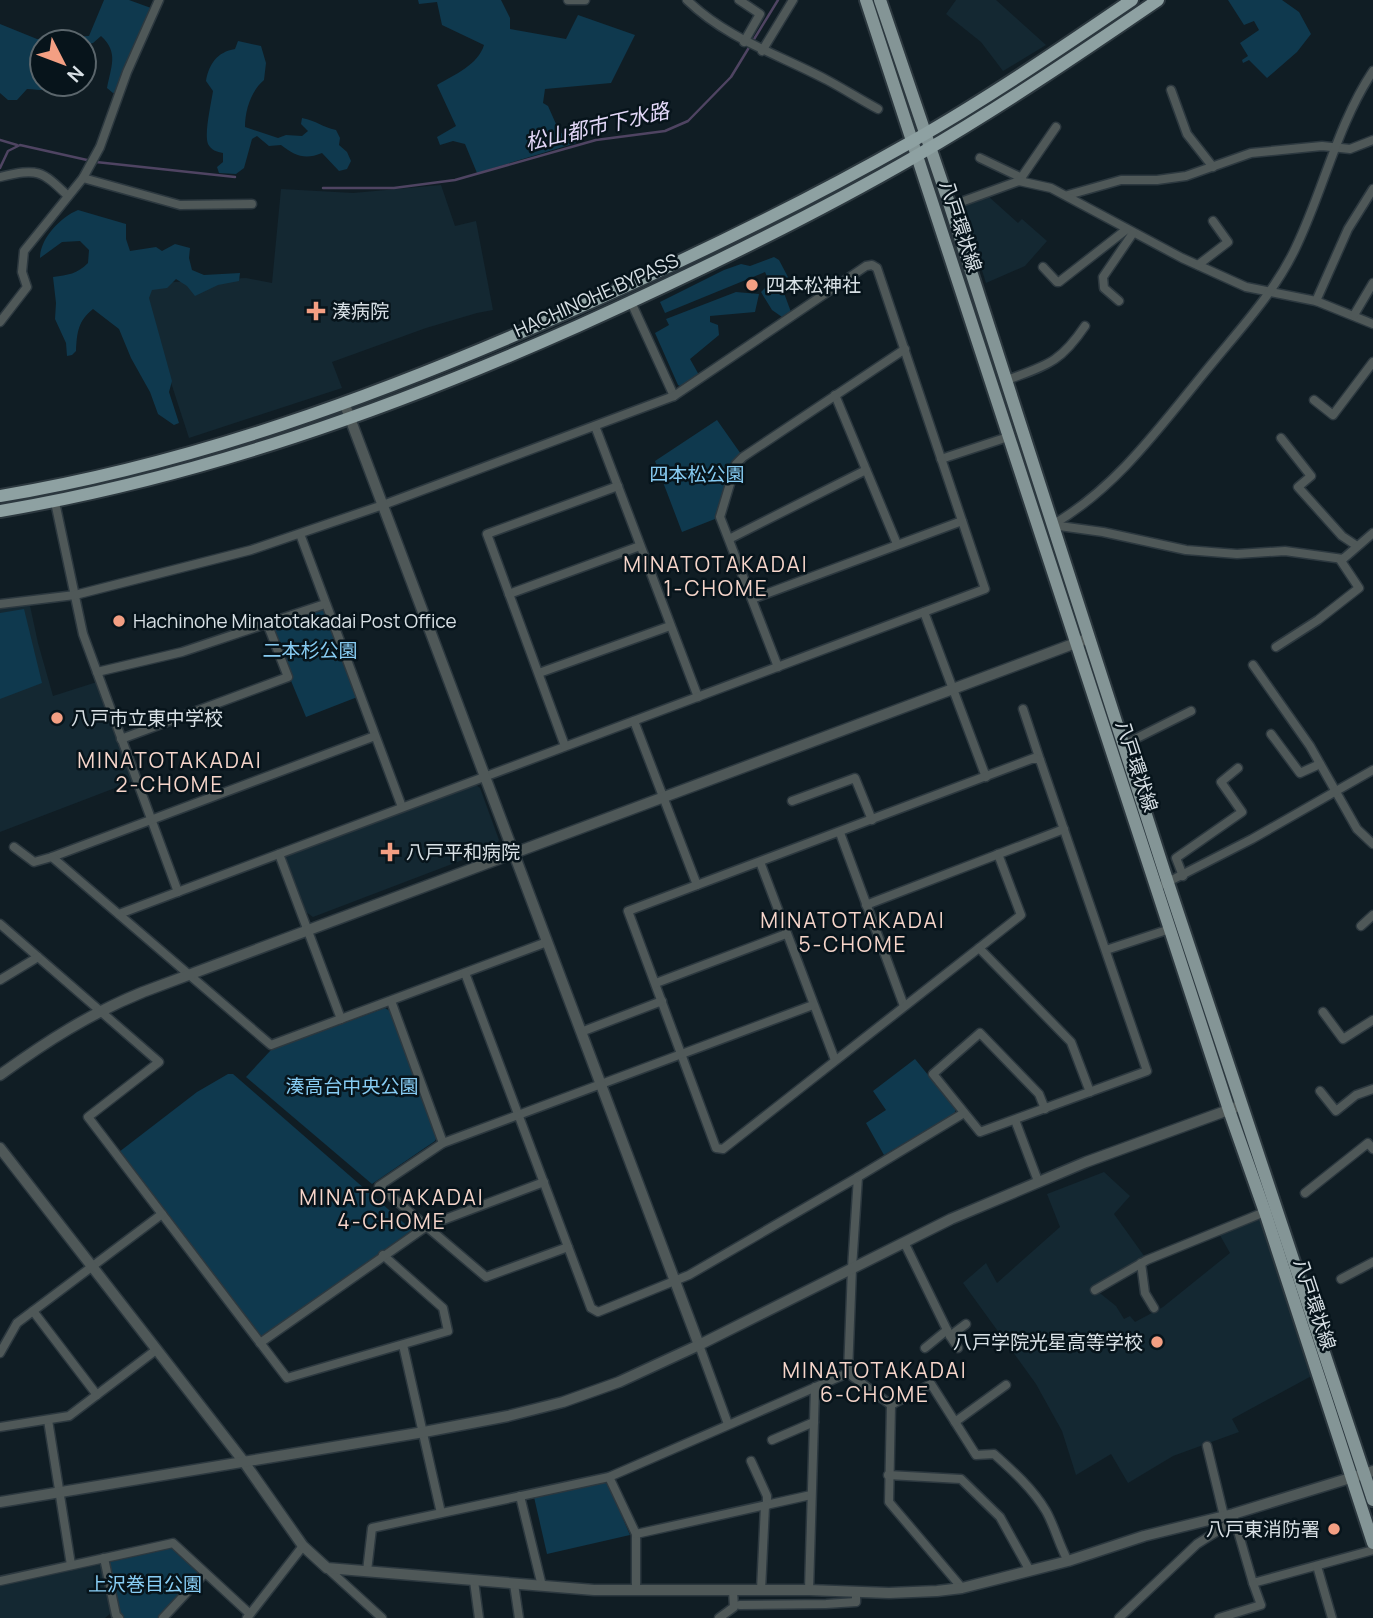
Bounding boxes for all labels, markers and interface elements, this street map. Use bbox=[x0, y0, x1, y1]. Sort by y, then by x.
north arrow bbox=[28, 28, 98, 98]
text: N bbox=[61, 61, 90, 88]
water label: 松山都市下水路 bbox=[522, 95, 673, 156]
street label: 八戸環状線 bbox=[934, 177, 988, 275]
street label: HACHINOHE BYPASS bbox=[510, 247, 683, 343]
place label: 四本松神社 bbox=[766, 272, 861, 298]
marker: 四本松神社 bbox=[744, 277, 760, 293]
place label: 湊病院 bbox=[332, 298, 389, 324]
marker: 湊病院 bbox=[306, 301, 326, 321]
park label: 四本松公園 bbox=[649, 461, 745, 487]
district label: MINATOTAKADAI 1-CHOME bbox=[623, 550, 809, 602]
place label: Hachinohe Minatotakadai Post Office bbox=[133, 608, 457, 634]
marker: Hachinohe Minatotakadai Post Office bbox=[111, 613, 127, 629]
park label: 二本杉公園 bbox=[262, 637, 358, 663]
place label: 八戸市立東中学校 bbox=[71, 705, 223, 731]
marker: 八戸市立東中学校 bbox=[49, 710, 65, 726]
street label: 八戸環状線 bbox=[1110, 717, 1164, 815]
district label: MINATOTAKADAI 2-CHOME bbox=[77, 746, 263, 798]
place label: 八戸平和病院 bbox=[406, 839, 520, 865]
marker: 八戸平和病院 bbox=[380, 842, 400, 862]
district label: MINATOTAKADAI 5-CHOME bbox=[760, 906, 946, 958]
park label: 湊高台中央公園 bbox=[285, 1073, 419, 1099]
district label: MINATOTAKADAI 4-CHOME bbox=[299, 1183, 485, 1235]
street label: 八戸環状線 bbox=[1288, 1255, 1342, 1353]
place label: 八戸学院光星高等学校 bbox=[953, 1329, 1143, 1355]
marker: 八戸学院光星高等学校 bbox=[1149, 1334, 1165, 1350]
district label: MINATOTAKADAI 6-CHOME bbox=[782, 1356, 968, 1408]
place label: 八戸東消防署 bbox=[1206, 1516, 1320, 1542]
marker: 八戸東消防署 bbox=[1326, 1521, 1342, 1537]
park label: 上沢巻目公園 bbox=[88, 1571, 202, 1597]

